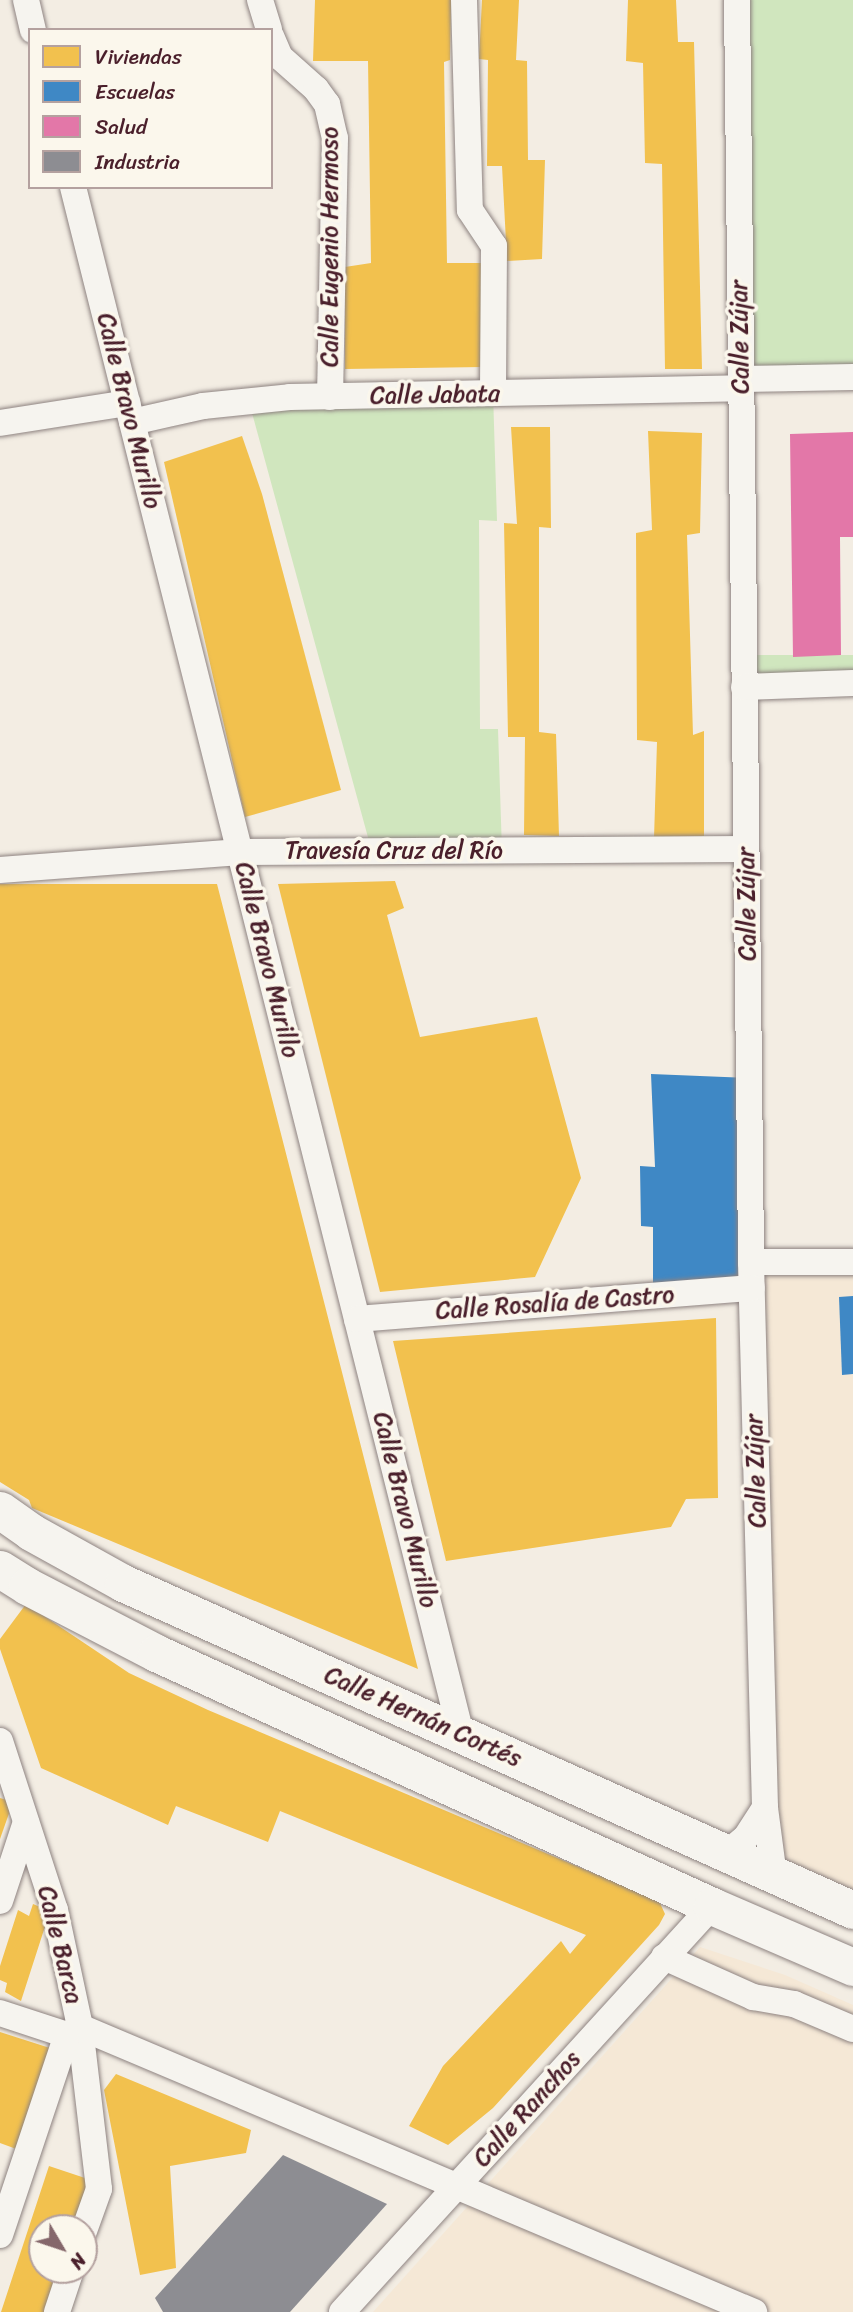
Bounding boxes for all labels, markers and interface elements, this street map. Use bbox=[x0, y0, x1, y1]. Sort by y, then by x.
legend bbox=[28, 28, 273, 189]
text: Viviendas bbox=[95, 38, 182, 76]
text: Escuelas bbox=[95, 73, 175, 111]
text: Salud bbox=[95, 108, 147, 146]
street label: Calle Eugenio Hermoso bbox=[316, 127, 344, 367]
text: Industria bbox=[95, 143, 180, 181]
street label: Calle Zújar bbox=[725, 279, 755, 395]
street label: Calle Bravo Murillo bbox=[91, 310, 167, 512]
street label: Calle Jabata bbox=[370, 379, 500, 411]
street label: Travesía Cruz del Río bbox=[285, 837, 503, 865]
street label: Calle Zújar bbox=[732, 846, 762, 962]
street label: Calle Bravo Murillo bbox=[229, 859, 305, 1061]
street label: Calle Rosalía de Castro bbox=[433, 1280, 677, 1326]
street label: Calle Bravo Murillo bbox=[367, 1409, 443, 1611]
street label: Calle Zújar bbox=[740, 1413, 772, 1529]
street label: Calle Hernán Cortés bbox=[320, 1661, 526, 1773]
street label: Calle Barca bbox=[31, 1883, 89, 2007]
street label: Calle Ranchos bbox=[467, 2045, 587, 2173]
north arrow bbox=[28, 2214, 98, 2284]
text: N bbox=[61, 2246, 95, 2277]

